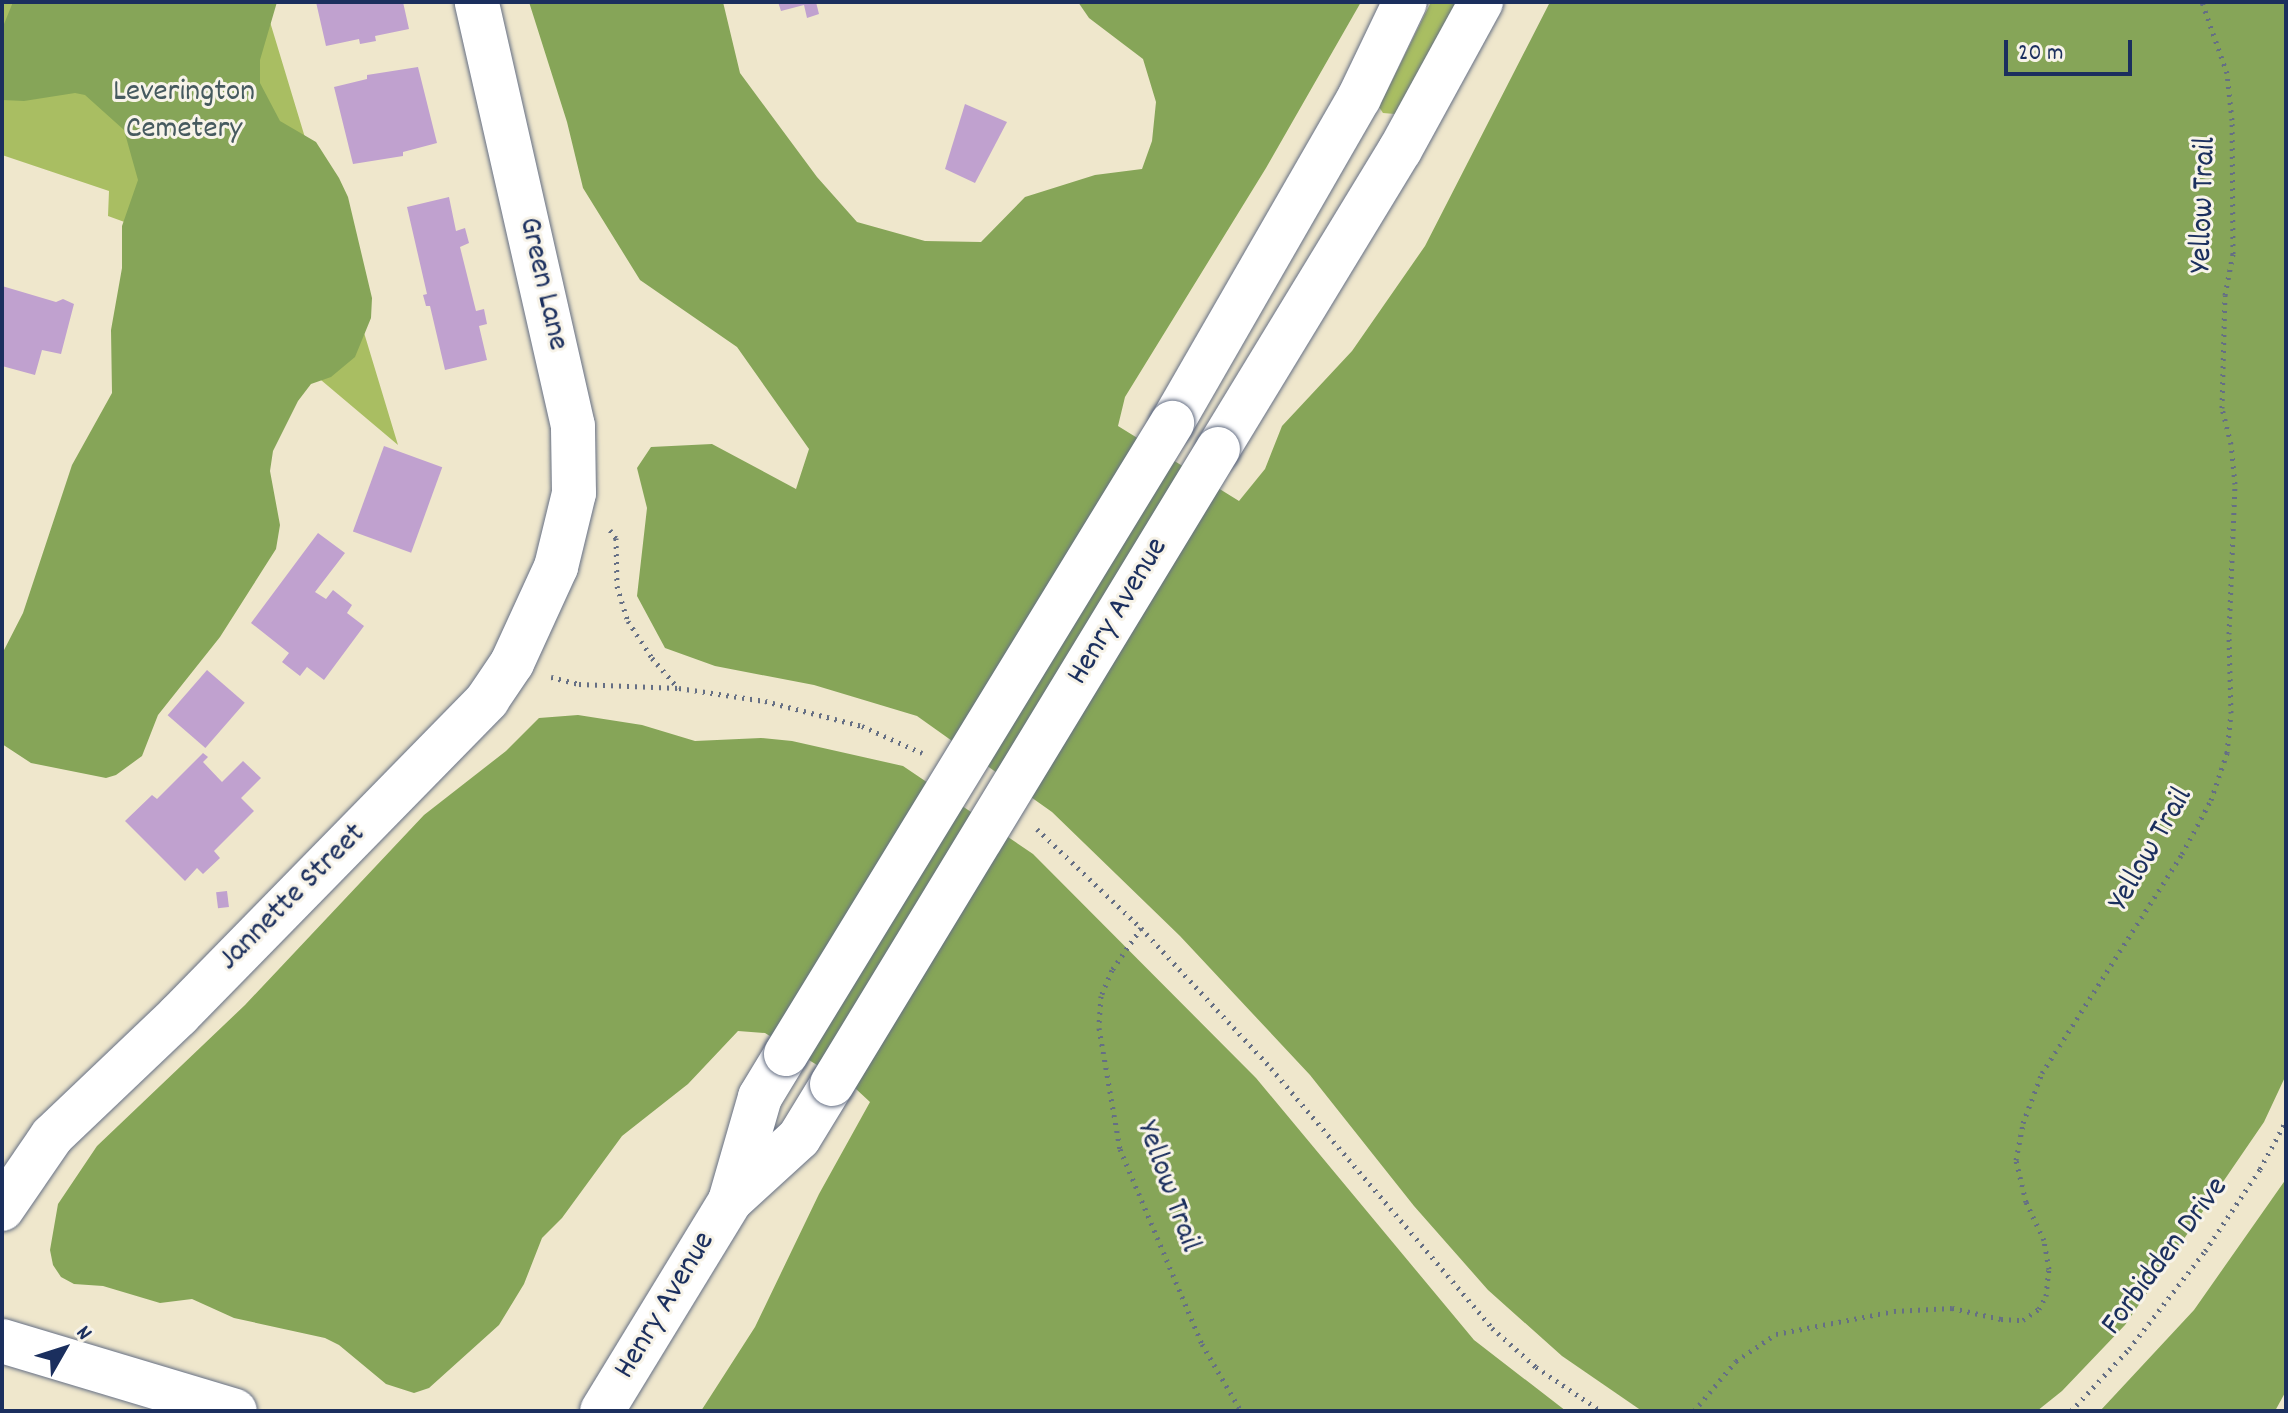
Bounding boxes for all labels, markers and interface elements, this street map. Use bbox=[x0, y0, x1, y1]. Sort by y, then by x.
scale bar bbox=[2008, 24, 2136, 74]
text: 20 m bbox=[2018, 37, 2064, 71]
park label: Leverington Cemetery bbox=[113, 75, 255, 150]
street label: Yellow Trail bbox=[2183, 136, 2227, 274]
street label: Green Lane bbox=[508, 214, 576, 354]
street label: Henry Avenue bbox=[1060, 531, 1178, 693]
street label: Yellow Trail bbox=[2101, 781, 2203, 919]
street label: Jannette Street bbox=[211, 816, 375, 980]
street label: Yellow Trail bbox=[1126, 1116, 1208, 1258]
street label: Forbidden Drive bbox=[2094, 1170, 2238, 1344]
street label: Henry Avenue bbox=[607, 1225, 725, 1387]
north arrow bbox=[24, 1309, 104, 1389]
text: N bbox=[68, 1320, 99, 1348]

